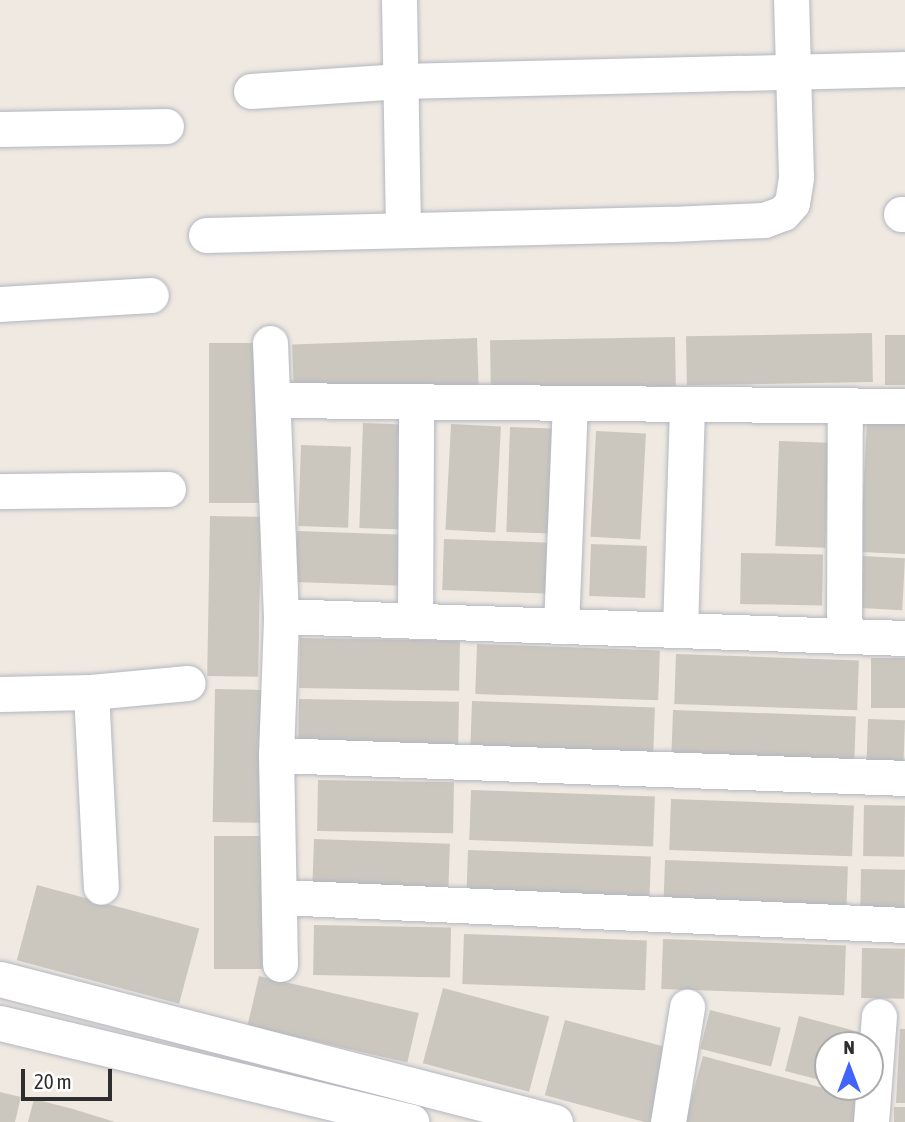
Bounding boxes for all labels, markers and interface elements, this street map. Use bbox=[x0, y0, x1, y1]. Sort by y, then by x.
north arrow bbox=[814, 1031, 884, 1101]
text: N bbox=[843, 1036, 855, 1058]
scale bar bbox=[24, 1056, 116, 1100]
text: 20 m bbox=[34, 1069, 72, 1093]

